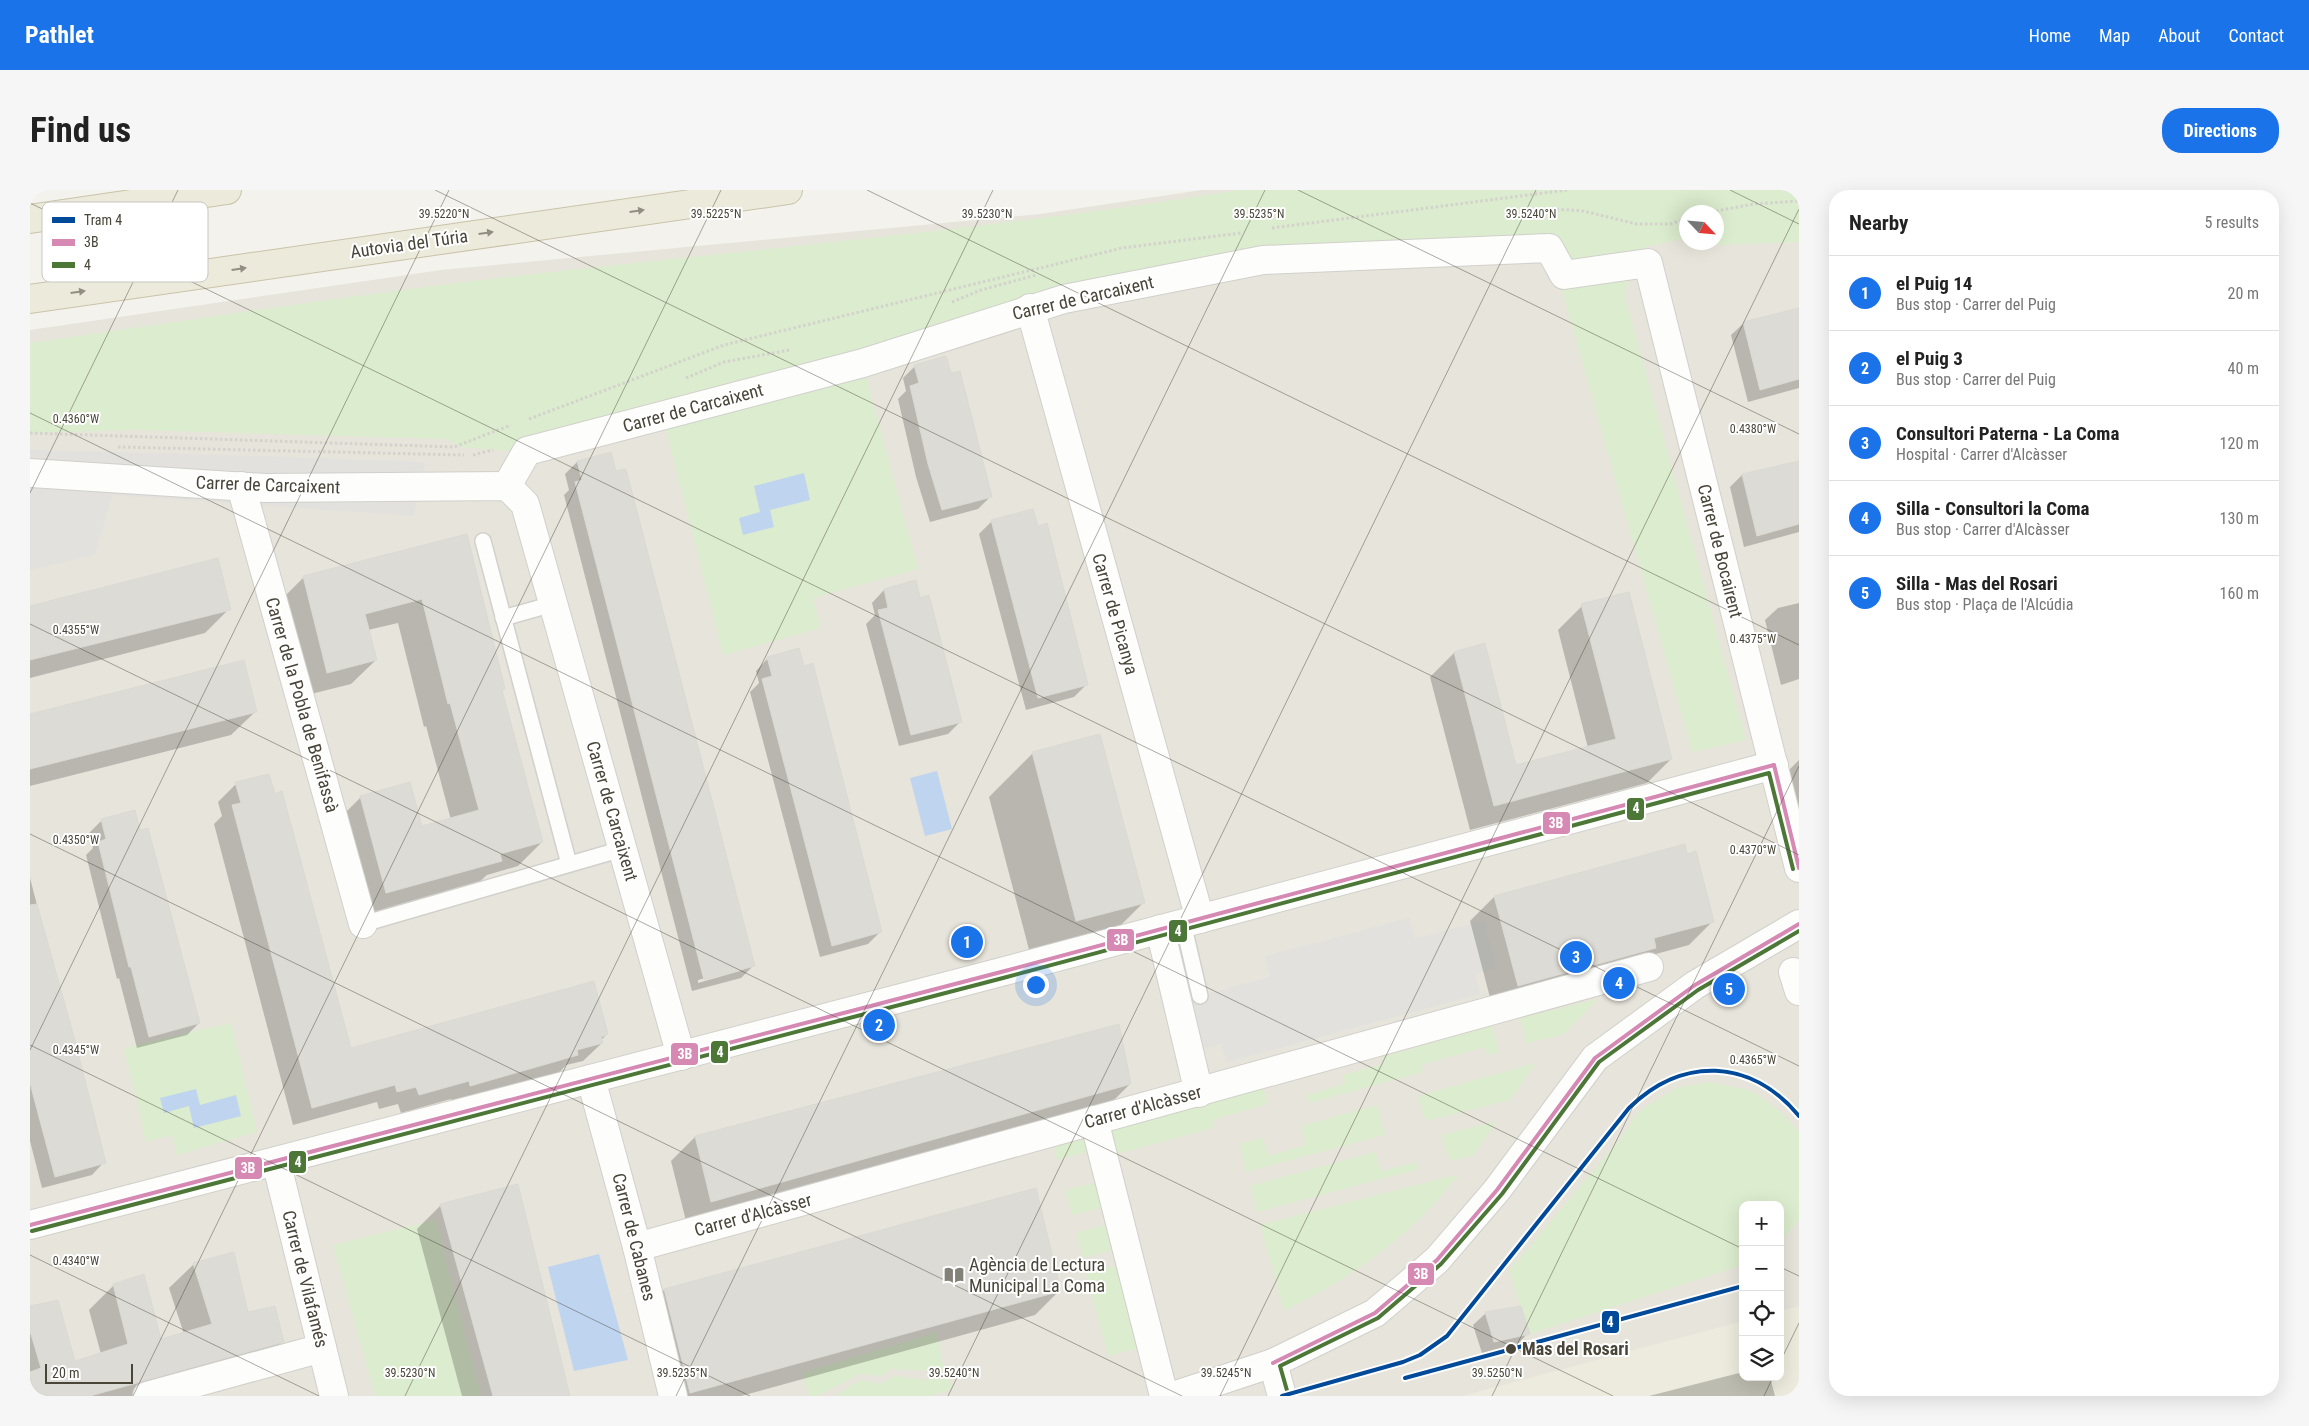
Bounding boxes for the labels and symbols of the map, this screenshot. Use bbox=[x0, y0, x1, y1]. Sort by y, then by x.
legend bbox=[42, 202, 208, 282]
north arrow bbox=[1679, 205, 1724, 250]
text: 39.5220°N bbox=[419, 207, 469, 221]
one-way arrow bbox=[630, 207, 646, 215]
text: 39.5225°N bbox=[691, 207, 741, 221]
text: 39.5230°N bbox=[962, 207, 1012, 221]
text: 39.5235°N bbox=[1234, 207, 1284, 221]
text: 39.5240°N bbox=[1506, 207, 1556, 221]
text: Tram 4 bbox=[84, 212, 122, 228]
street label: Autovia del Túria bbox=[349, 225, 469, 262]
one-way arrow bbox=[479, 229, 495, 237]
text: 3B bbox=[84, 234, 99, 250]
text: 4 bbox=[84, 257, 91, 273]
one-way arrow bbox=[231, 265, 247, 273]
street label: Carrer de Carcaixent bbox=[1010, 271, 1156, 324]
one-way arrow bbox=[71, 288, 87, 296]
street label: Carrer de Carcaixent bbox=[620, 379, 765, 436]
text: 0.4360°W bbox=[53, 412, 99, 426]
text: 0.4380°W bbox=[1730, 422, 1776, 436]
street label: Carrer de Carcaixent bbox=[195, 471, 341, 498]
street label: Carrer de Bocairent bbox=[1694, 482, 1747, 620]
street label: Carrer de Picanya bbox=[1088, 551, 1143, 677]
street label: Carrer de la Pobla de Benifassà bbox=[262, 595, 343, 815]
text: 0.4355°W bbox=[53, 623, 99, 637]
text: 0.4375°W bbox=[1730, 632, 1776, 646]
street label: Carrer de Carcaixent bbox=[582, 738, 643, 883]
line badge: 4 bbox=[1626, 797, 1645, 821]
text: 4 bbox=[1632, 800, 1640, 816]
line badge: 3B bbox=[1542, 811, 1571, 835]
text: 3B bbox=[1549, 815, 1564, 831]
text: 0.4350°W bbox=[53, 833, 99, 847]
text: 0.4370°W bbox=[1730, 843, 1776, 857]
line badge: 4 bbox=[1168, 919, 1188, 943]
pin: 1 bbox=[951, 923, 983, 961]
text: 4 bbox=[1174, 923, 1182, 939]
line badge: 3B bbox=[1106, 928, 1135, 952]
text: 3B bbox=[1114, 932, 1129, 948]
pin: 3 bbox=[1560, 938, 1592, 976]
pin: 4 bbox=[1603, 964, 1635, 1002]
pin: 5 bbox=[1713, 970, 1745, 1008]
your location bbox=[1023, 972, 1049, 998]
pin: 2 bbox=[863, 1006, 895, 1044]
line badge: 4 bbox=[710, 1040, 729, 1064]
line badge: 3B bbox=[670, 1042, 699, 1066]
text: 0.4345°W bbox=[53, 1043, 99, 1057]
text: 4 bbox=[716, 1044, 724, 1060]
text: 3B bbox=[678, 1046, 693, 1062]
text: 0.4365°W bbox=[1730, 1053, 1776, 1067]
street label: Carrer d'Alcàsser bbox=[1082, 1081, 1204, 1132]
line badge: 4 bbox=[288, 1150, 307, 1174]
text: 4 bbox=[294, 1154, 302, 1170]
line badge: 3B bbox=[234, 1156, 263, 1180]
text: 3B bbox=[241, 1160, 256, 1176]
street label: Carrer de Cabanes bbox=[608, 1171, 661, 1303]
street label: Carrer d'Alcàsser bbox=[692, 1189, 814, 1240]
street label: Carrer de Vilafamés bbox=[278, 1208, 333, 1350]
text: 0.4340°W bbox=[53, 1254, 99, 1268]
place label: Agència de Lectura Municipal La Coma bbox=[969, 1254, 1105, 1296]
line badge: 3B bbox=[1407, 1262, 1435, 1286]
library icon: Agència de Lectura Municipal La Coma bbox=[943, 1264, 965, 1286]
text: 3B bbox=[1414, 1266, 1429, 1282]
line badge: 4 bbox=[1601, 1310, 1620, 1334]
text: 4 bbox=[1606, 1314, 1614, 1330]
place label: Mas del Rosari bbox=[1522, 1338, 1629, 1359]
marker: Mas del Rosari bbox=[1504, 1342, 1518, 1356]
scale bar bbox=[45, 1361, 132, 1384]
text: 39.5230°N bbox=[385, 1366, 435, 1380]
text: 39.5235°N bbox=[657, 1366, 707, 1380]
text: 39.5240°N bbox=[929, 1366, 979, 1380]
text: 39.5245°N bbox=[1201, 1366, 1251, 1380]
text: 39.5250°N bbox=[1472, 1366, 1522, 1380]

